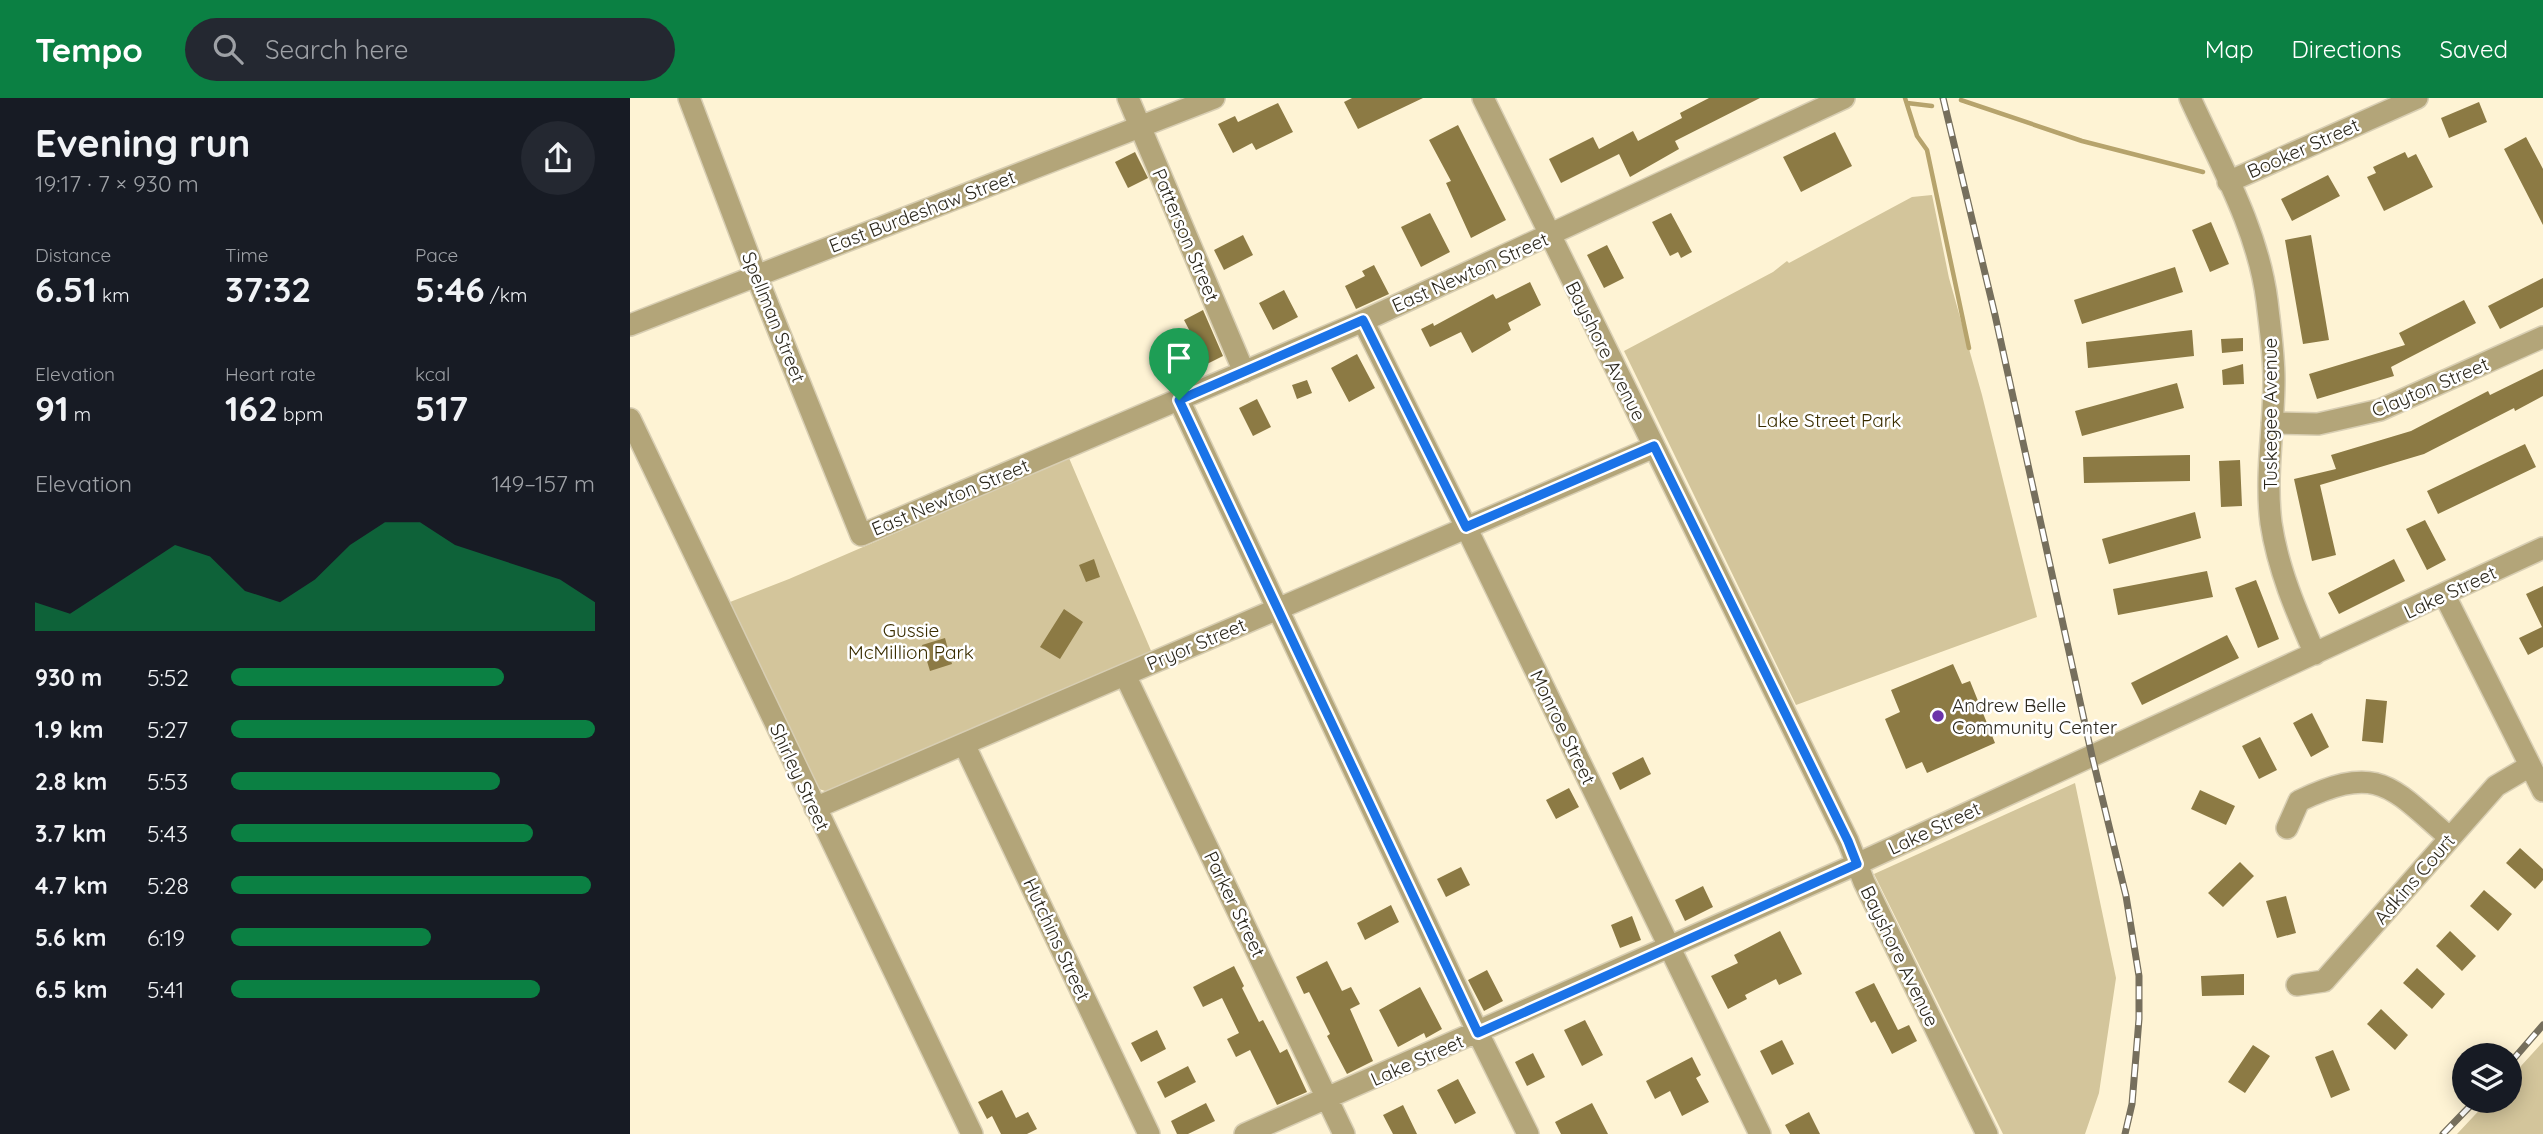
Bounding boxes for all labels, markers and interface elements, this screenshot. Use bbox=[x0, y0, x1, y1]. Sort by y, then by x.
search box bbox=[185, 18, 675, 81]
text: Tempo bbox=[35, 29, 143, 70]
icon: search bbox=[209, 30, 247, 68]
text: Search here bbox=[265, 33, 408, 66]
text: Map bbox=[2205, 34, 2254, 64]
text: Directions bbox=[2292, 34, 2402, 64]
text: Saved bbox=[2440, 34, 2508, 64]
street label: Booker Street bbox=[2243, 113, 2363, 183]
text: Evening run bbox=[35, 119, 250, 167]
button: share bbox=[521, 121, 595, 195]
street label: East Burdeshaw Street bbox=[825, 164, 1019, 258]
street label: Patterson Street bbox=[1147, 165, 1225, 305]
text: 19:17 · 7 × 930 m bbox=[35, 169, 199, 198]
street label: East Newton Street bbox=[1388, 227, 1552, 317]
text: Distance bbox=[35, 243, 111, 267]
text: Time bbox=[225, 243, 269, 267]
text: Pace bbox=[415, 243, 458, 267]
street label: Spellman Street bbox=[737, 248, 811, 386]
text: 6.51 bbox=[35, 267, 97, 311]
text: 37:32 bbox=[225, 267, 311, 311]
text: 5:46 bbox=[415, 267, 485, 311]
street label: Bayshore Avenue bbox=[1560, 277, 1652, 425]
text: km bbox=[97, 283, 130, 307]
text: /km bbox=[485, 283, 527, 307]
pin bbox=[1149, 328, 1209, 400]
street label: Tuskegee Avenue bbox=[2258, 338, 2282, 490]
icon: arrive bbox=[1160, 339, 1198, 377]
street label: Clayton Street bbox=[2368, 352, 2492, 422]
text: Elevation bbox=[35, 362, 115, 386]
text: Heart rate bbox=[225, 362, 316, 386]
text: kcal bbox=[415, 362, 450, 386]
text: 91 bbox=[35, 386, 69, 430]
text: 162 bbox=[225, 386, 278, 430]
text: 517 bbox=[415, 386, 468, 430]
text: m bbox=[69, 402, 91, 426]
text: bpm bbox=[278, 402, 323, 426]
park label: Lake Street Park bbox=[1757, 408, 1901, 432]
street label: East Newton Street bbox=[868, 453, 1032, 541]
text: Elevation bbox=[35, 469, 132, 498]
text: 149–157 m bbox=[492, 469, 595, 498]
street label: Lake Street bbox=[2400, 560, 2500, 624]
street label: Pryor Street bbox=[1143, 612, 1249, 676]
park label: Gussie McMillion Park bbox=[848, 618, 974, 664]
text: 930 m bbox=[35, 663, 102, 692]
text: 5:52 bbox=[147, 663, 189, 692]
street label: Monroe Street bbox=[1525, 666, 1601, 788]
place label: Andrew Belle Community Center bbox=[1952, 693, 2118, 739]
marker: Andrew Belle Community Center bbox=[1930, 708, 1946, 724]
text: 1.9 km bbox=[35, 715, 103, 744]
text: 5:27 bbox=[147, 715, 188, 744]
street label: Shirley Street bbox=[765, 720, 835, 834]
text: 2.8 km bbox=[35, 767, 107, 796]
text: 5:53 bbox=[147, 767, 188, 796]
street label: Lake Street bbox=[1884, 796, 1984, 860]
text: 3.7 km bbox=[35, 819, 106, 848]
text: 5:43 bbox=[147, 819, 188, 848]
street label: Adkins Court bbox=[2368, 829, 2460, 929]
street label: Parker Street bbox=[1199, 847, 1271, 961]
text: 4.7 km bbox=[35, 871, 108, 900]
text: 5:28 bbox=[147, 871, 189, 900]
street label: Hutchins Street bbox=[1018, 874, 1096, 1004]
street label: Bayshore Avenue bbox=[1856, 882, 1944, 1030]
text: 5.6 km bbox=[35, 923, 107, 952]
text: 6:19 bbox=[147, 923, 185, 952]
text: 6.5 km bbox=[35, 975, 107, 1004]
text: 5:41 bbox=[147, 975, 184, 1004]
street label: Lake Street bbox=[1367, 1029, 1467, 1091]
map controls bbox=[2452, 1043, 2522, 1113]
button: layers bbox=[2452, 1043, 2522, 1113]

